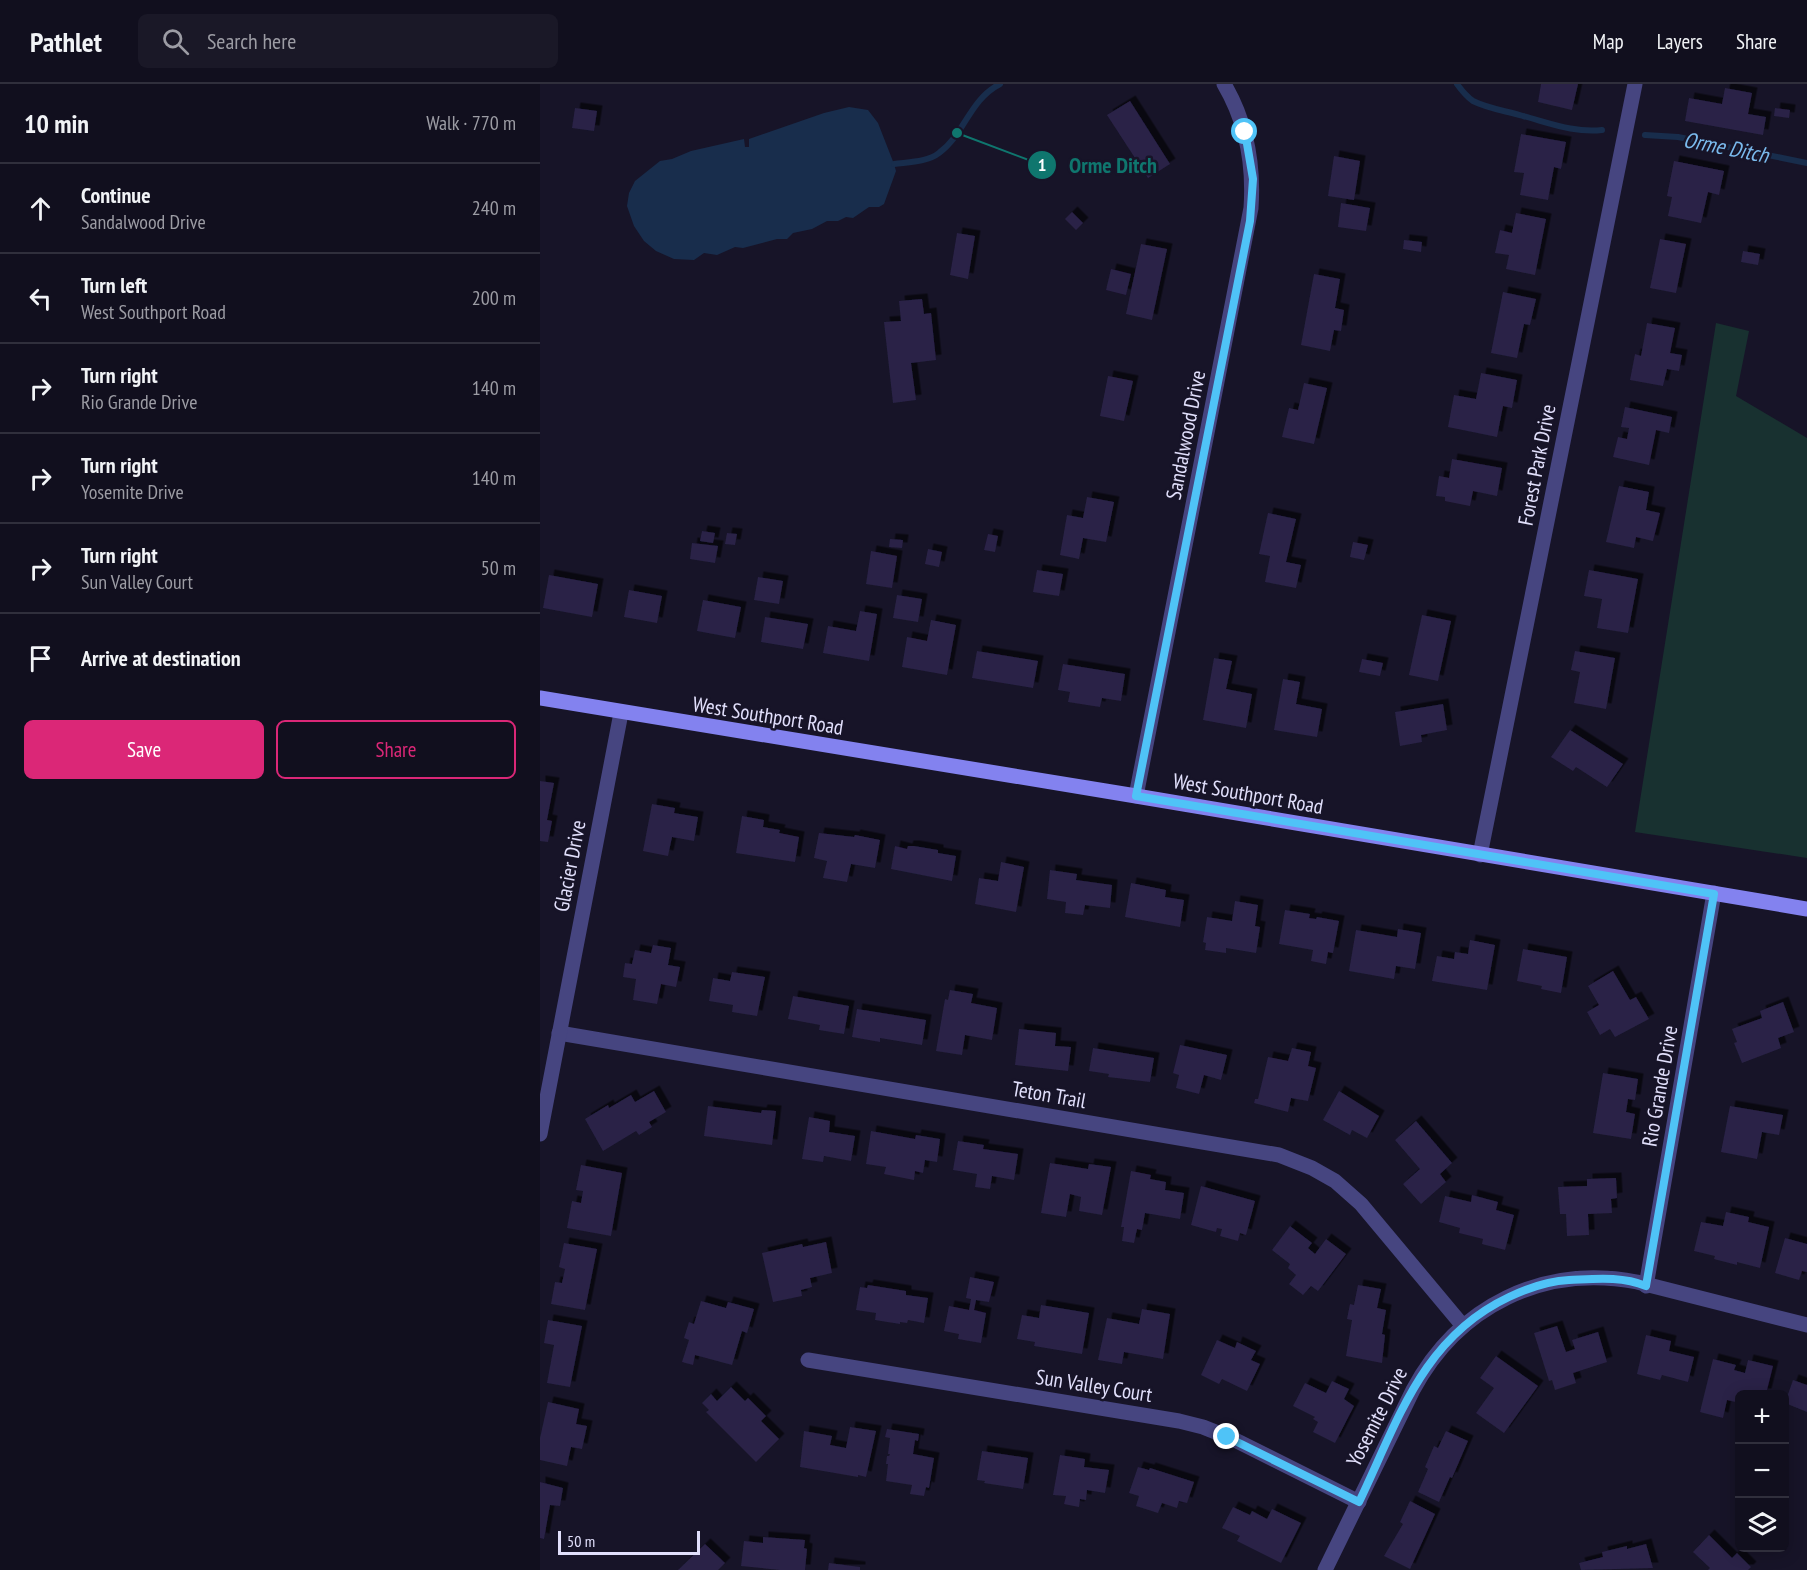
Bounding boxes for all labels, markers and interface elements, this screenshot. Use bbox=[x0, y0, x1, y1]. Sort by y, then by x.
search box bbox=[138, 14, 558, 68]
text: Pathlet bbox=[30, 23, 102, 60]
icon: search bbox=[159, 25, 192, 58]
text: Search here bbox=[207, 27, 296, 55]
text: Map bbox=[1593, 28, 1624, 55]
text: Layers bbox=[1657, 28, 1703, 55]
text: Share bbox=[1736, 28, 1777, 55]
text: 10 min bbox=[24, 107, 89, 140]
text: Walk · 770 m bbox=[426, 110, 516, 136]
route start bbox=[1231, 118, 1257, 144]
water label: Orme Ditch bbox=[1681, 125, 1772, 169]
callout: Orme Ditch bbox=[1027, 145, 1169, 185]
text: Orme Ditch bbox=[1069, 151, 1157, 179]
text: 1 bbox=[1038, 153, 1046, 176]
text: Continue bbox=[81, 181, 151, 209]
icon: ahead bbox=[24, 192, 57, 225]
text: 240 m bbox=[472, 195, 516, 221]
text: Sandalwood Drive bbox=[81, 209, 206, 235]
text: Turn left bbox=[81, 271, 147, 299]
icon: left bbox=[24, 282, 57, 315]
text: 200 m bbox=[472, 285, 516, 311]
text: West Southport Road bbox=[81, 299, 226, 325]
text: Turn right bbox=[81, 361, 158, 389]
street label: Sandalwood Drive bbox=[1160, 368, 1211, 502]
icon: right bbox=[24, 372, 57, 405]
text: 140 m bbox=[472, 375, 516, 401]
text: Rio Grande Drive bbox=[81, 389, 197, 415]
street label: Forest Park Drive bbox=[1512, 402, 1561, 528]
text: Turn right bbox=[81, 451, 158, 479]
icon: right bbox=[24, 462, 57, 495]
text: 140 m bbox=[472, 465, 516, 491]
text: Yosemite Drive bbox=[81, 479, 184, 505]
text: Turn right bbox=[81, 541, 158, 569]
icon: right bbox=[24, 552, 57, 585]
text: 50 m bbox=[481, 555, 516, 581]
text: Sun Valley Court bbox=[81, 569, 193, 595]
icon: arrive bbox=[24, 642, 57, 675]
text: Arrive at destination bbox=[81, 644, 241, 672]
street label: West Southport Road bbox=[691, 690, 845, 741]
button: Save bbox=[24, 720, 264, 779]
button: Share bbox=[276, 720, 516, 779]
street label: West Southport Road bbox=[1171, 767, 1325, 820]
street label: Glacier Drive bbox=[547, 818, 592, 914]
street label: Rio Grande Drive bbox=[1636, 1023, 1683, 1148]
street label: Teton Trail bbox=[1010, 1075, 1088, 1114]
street label: Sun Valley Court bbox=[1034, 1363, 1154, 1408]
street label: Yosemite Drive bbox=[1340, 1363, 1413, 1471]
map controls bbox=[1735, 1390, 1789, 1552]
button: + bbox=[1735, 1390, 1789, 1444]
route end bbox=[1213, 1423, 1239, 1449]
button: − bbox=[1735, 1444, 1789, 1498]
button: layers bbox=[1735, 1498, 1789, 1552]
scale bar bbox=[558, 1528, 700, 1556]
text: 50 m bbox=[567, 1531, 595, 1551]

